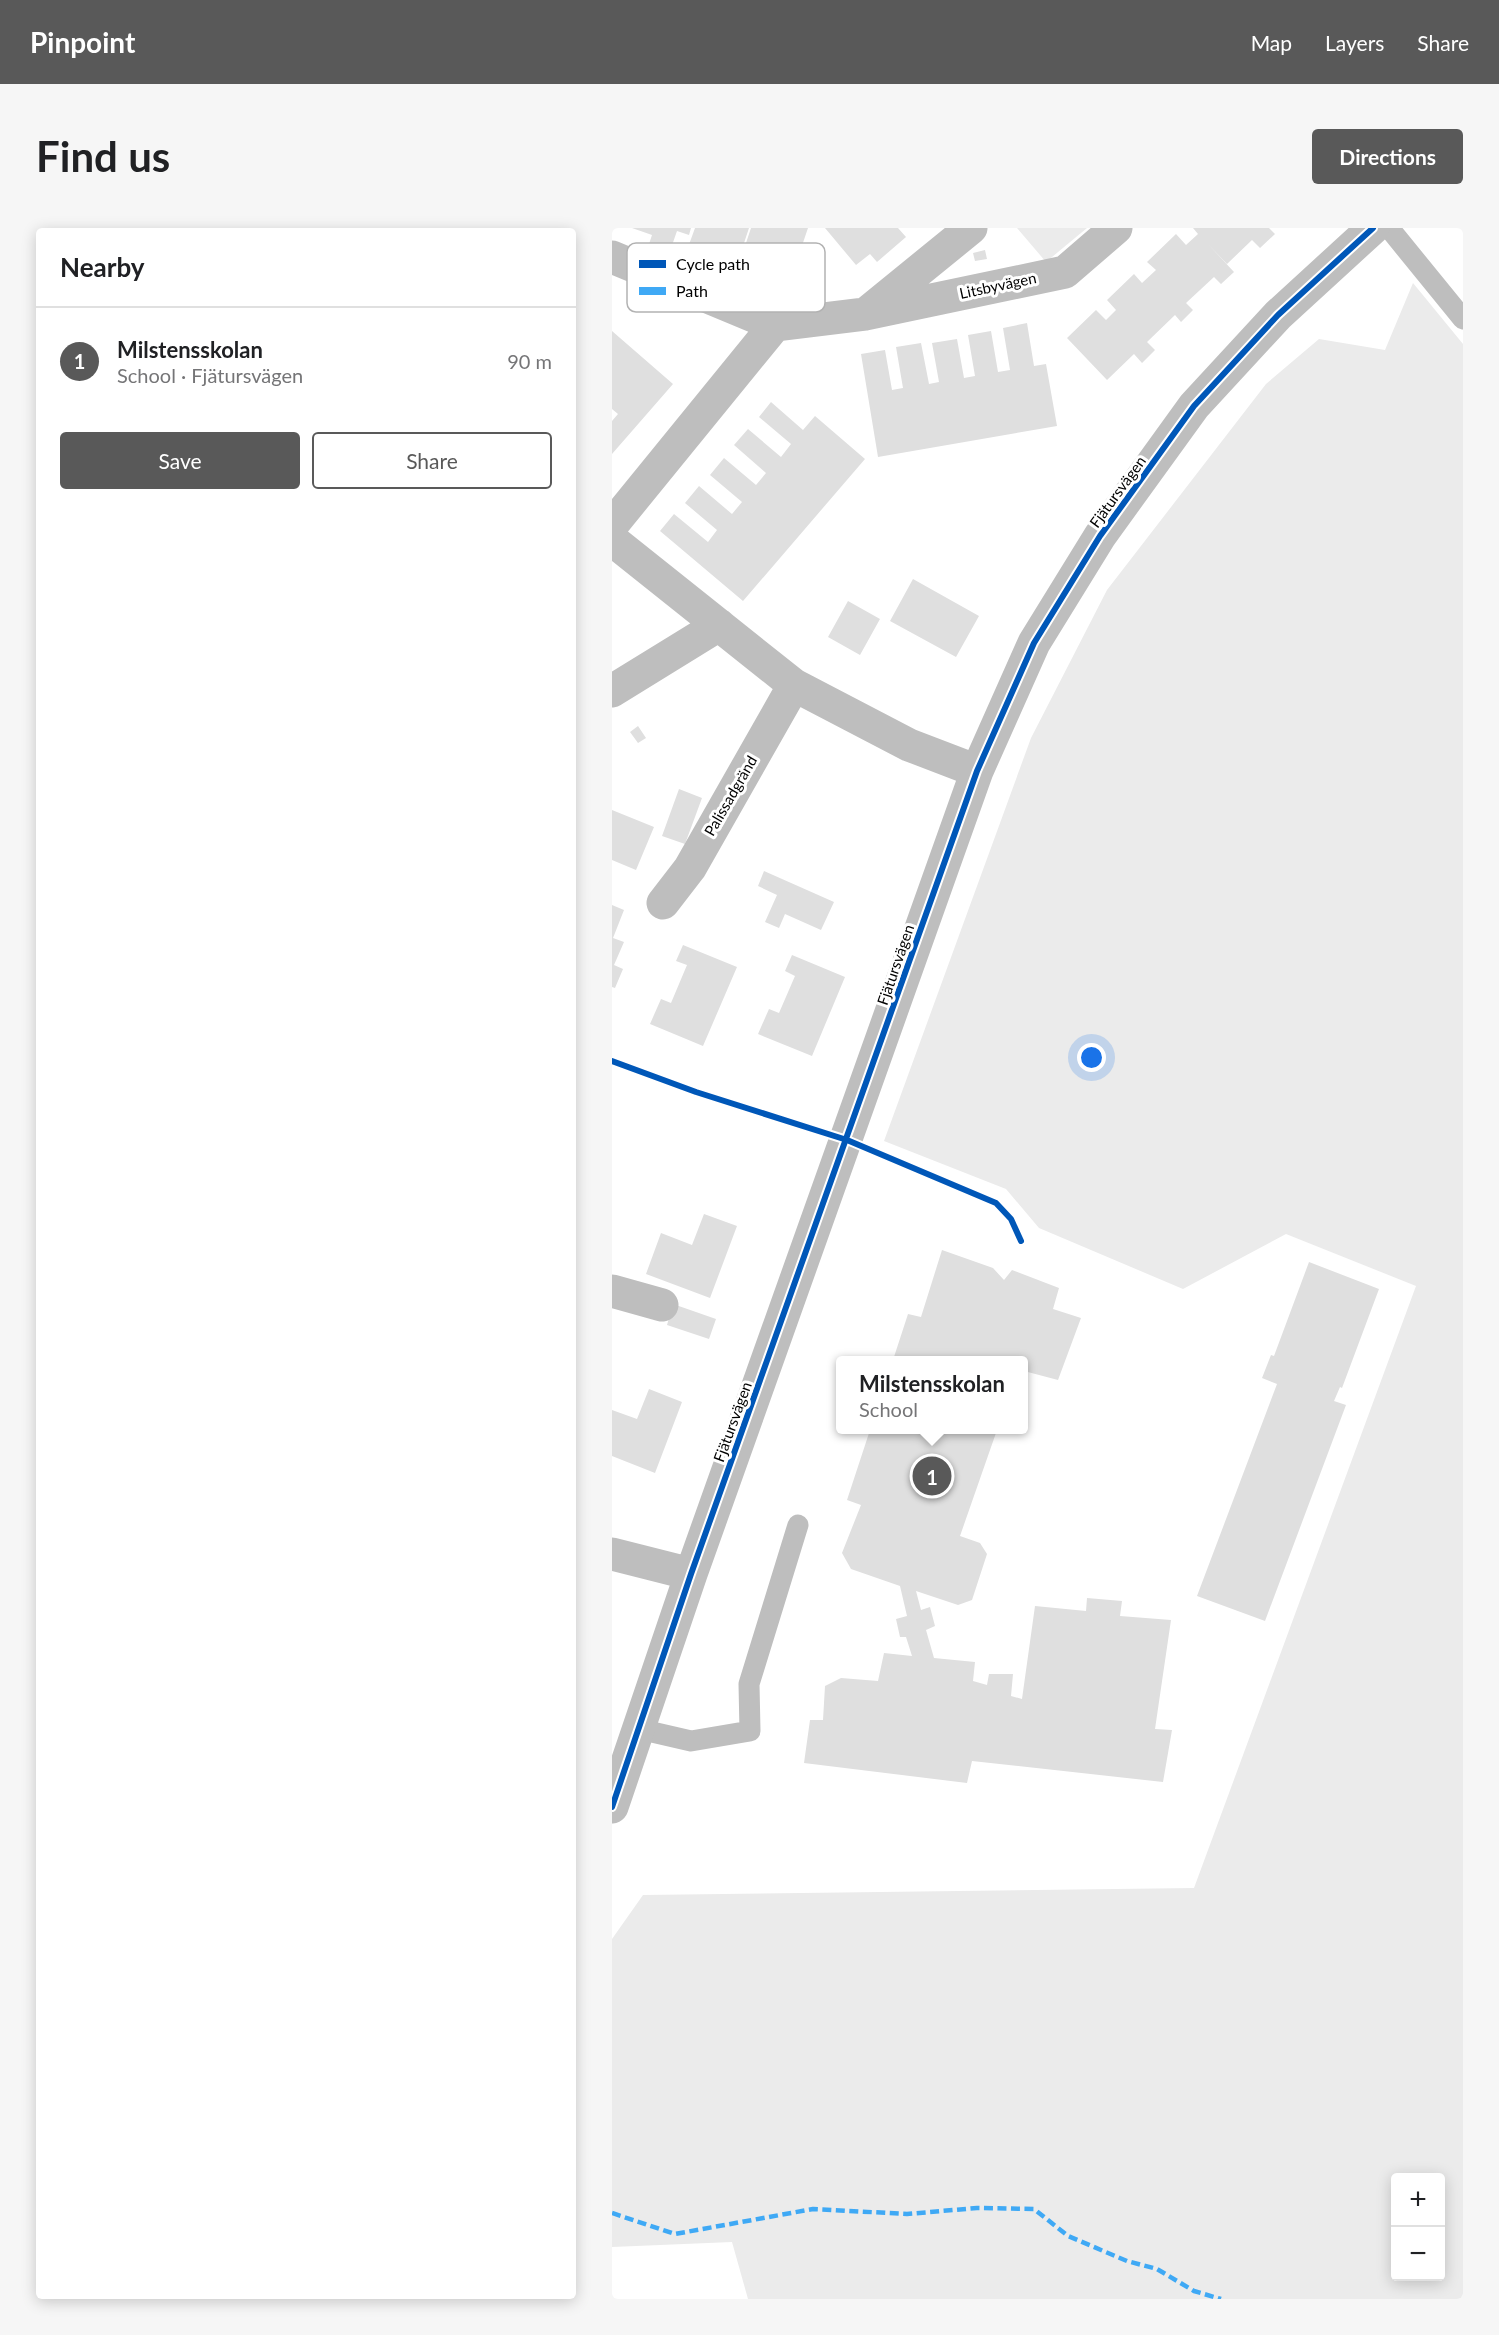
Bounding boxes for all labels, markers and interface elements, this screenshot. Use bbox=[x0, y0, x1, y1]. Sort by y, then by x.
text: Pinpoint bbox=[30, 25, 135, 59]
text: Map bbox=[1251, 30, 1292, 55]
text: Layers bbox=[1325, 30, 1384, 55]
text: Share bbox=[1417, 30, 1469, 55]
button: Directions bbox=[1312, 129, 1463, 184]
text: Find us bbox=[36, 131, 170, 181]
legend bbox=[627, 243, 825, 312]
text: Nearby bbox=[60, 251, 145, 283]
text: Cycle path bbox=[676, 254, 750, 273]
street label: Litsbyvägen bbox=[958, 268, 1038, 302]
text: Path bbox=[676, 281, 708, 300]
text: Milstensskolan bbox=[117, 336, 263, 363]
text: 1 bbox=[74, 349, 85, 373]
text: 90 m bbox=[507, 349, 552, 373]
text: School · Fjätursvägen bbox=[117, 363, 303, 387]
button: Save bbox=[60, 432, 300, 489]
button: Share bbox=[312, 432, 552, 489]
street label: Fjätursvägen bbox=[1085, 452, 1149, 531]
street label: Palissadgränd bbox=[700, 752, 760, 839]
street label: Fjätursvägen bbox=[873, 922, 917, 1007]
your location bbox=[1077, 1043, 1106, 1072]
popup bbox=[836, 1356, 1028, 1434]
text: Milstensskolan bbox=[859, 1370, 1005, 1397]
street label: Fjätursvägen bbox=[709, 1379, 755, 1464]
text: School bbox=[859, 1397, 918, 1421]
pin: 1 bbox=[912, 1454, 952, 1498]
map controls bbox=[1391, 2173, 1445, 2281]
button: + bbox=[1391, 2173, 1445, 2227]
button: − bbox=[1391, 2227, 1445, 2281]

